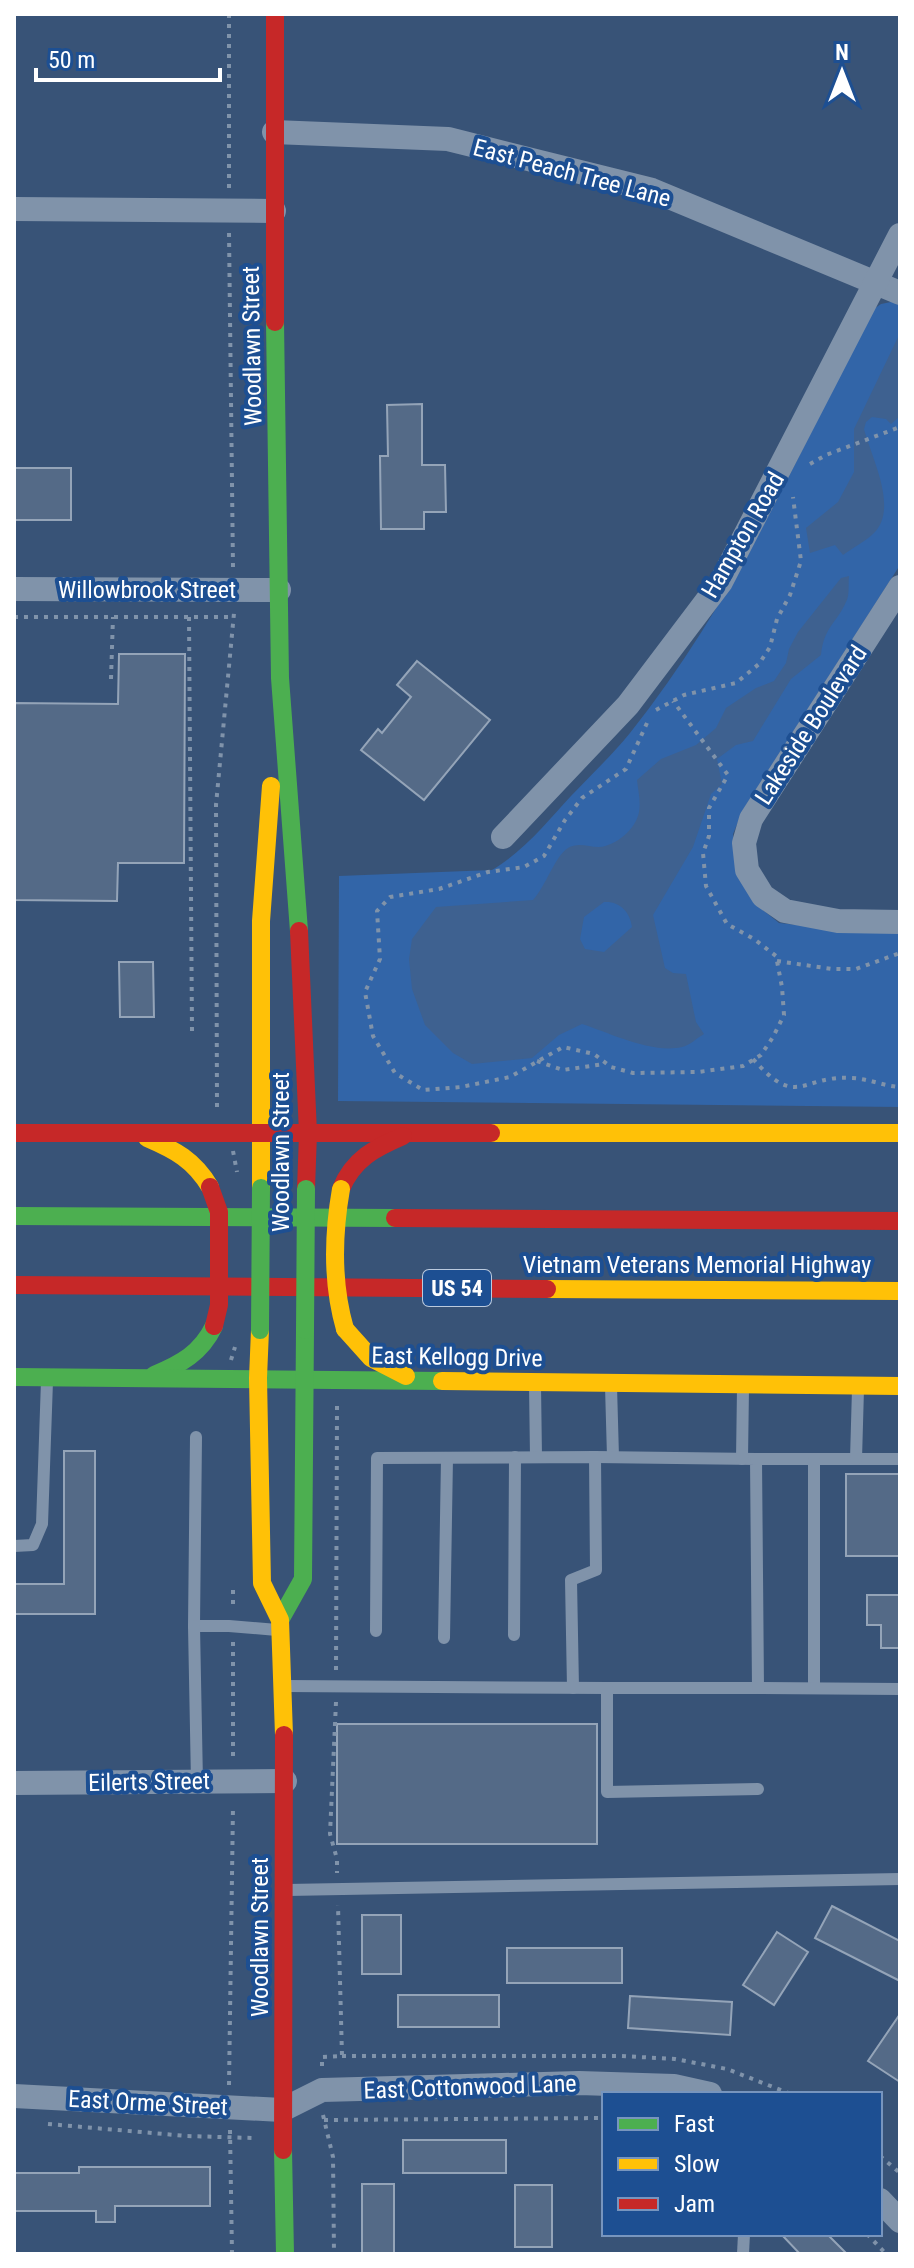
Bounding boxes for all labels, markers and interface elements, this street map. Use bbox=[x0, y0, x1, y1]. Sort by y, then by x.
scale bar bbox=[36, 32, 220, 82]
north arrow bbox=[802, 32, 882, 112]
text: N bbox=[835, 40, 849, 65]
text: 50 m bbox=[48, 46, 95, 74]
street label: East Peach Tree Lane bbox=[470, 133, 674, 213]
street label: Woodlawn Street bbox=[237, 266, 267, 426]
street label: Hampton Road bbox=[696, 467, 790, 603]
street label: Willowbrook Street bbox=[58, 576, 236, 604]
street label: Lakeside Boulevard bbox=[749, 640, 873, 810]
street label: Woodlawn Street bbox=[267, 1072, 295, 1232]
street label: Vietnam Veterans Memorial Highway bbox=[523, 1251, 871, 1279]
road number: US 54 bbox=[423, 1270, 491, 1306]
street label: East Kellogg Drive bbox=[371, 1342, 543, 1372]
street label: Eilerts Street bbox=[88, 1767, 210, 1797]
street label: Woodlawn Street bbox=[246, 1857, 274, 2017]
street label: East Cottonwood Lane bbox=[363, 2069, 577, 2105]
street label: East Orme Street bbox=[67, 2085, 229, 2121]
legend bbox=[602, 2092, 882, 2236]
text: Fast bbox=[674, 2110, 715, 2138]
text: Slow bbox=[674, 2150, 720, 2178]
text: Jam bbox=[674, 2190, 715, 2218]

